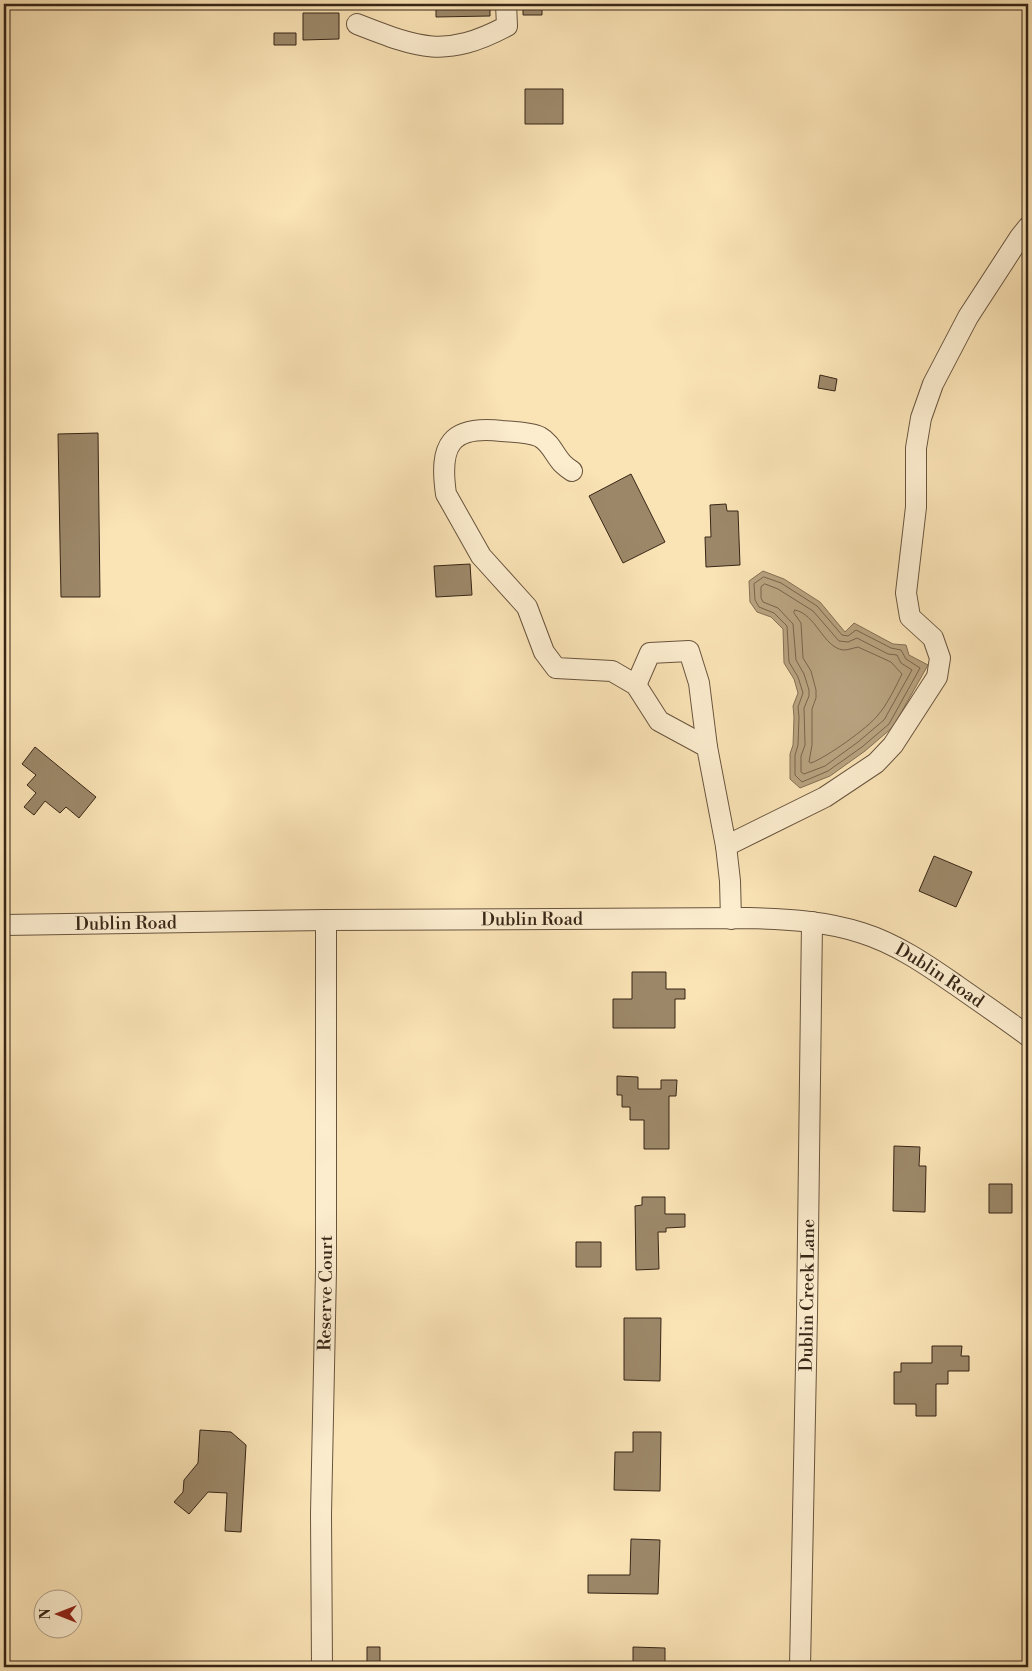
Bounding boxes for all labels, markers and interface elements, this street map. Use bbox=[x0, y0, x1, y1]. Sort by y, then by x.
street label: Dublin Road bbox=[481, 908, 584, 931]
street label: Dublin Road bbox=[75, 911, 178, 936]
street label: Dublin Road bbox=[891, 938, 989, 1013]
street label: Dublin Creek Lane bbox=[795, 1219, 820, 1372]
street label: Reserve Court bbox=[313, 1235, 338, 1351]
north arrow bbox=[32, 1588, 82, 1638]
text: N bbox=[37, 1608, 55, 1620]

